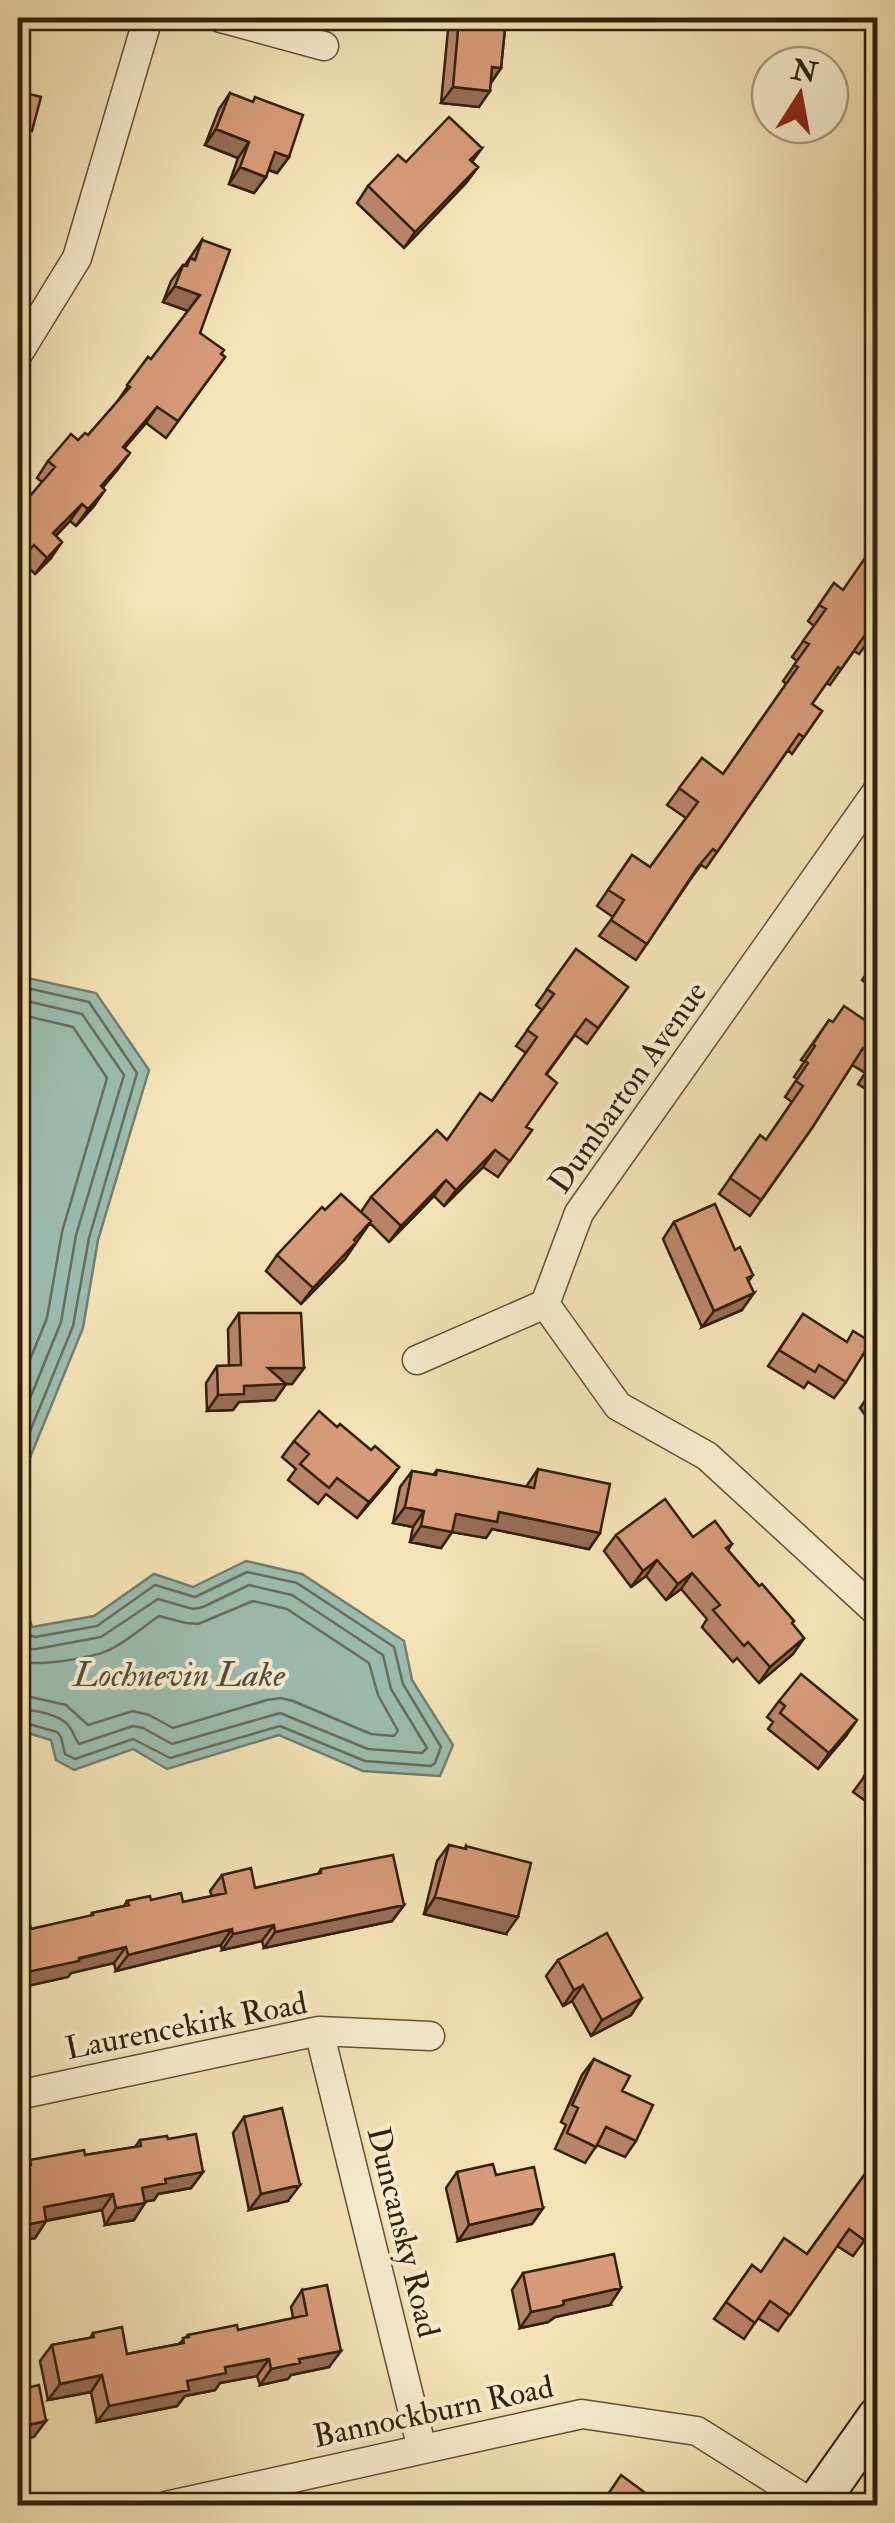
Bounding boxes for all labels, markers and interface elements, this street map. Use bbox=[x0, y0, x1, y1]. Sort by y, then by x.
north arrow bbox=[750, 45, 850, 145]
text: N bbox=[788, 52, 821, 92]
street label: Dumbarton Avenue bbox=[540, 974, 716, 1201]
water label: Lochnevin Lake bbox=[71, 1653, 285, 1697]
street label: Laurencekirk Road bbox=[62, 1983, 311, 2069]
street label: Duncansky Road bbox=[358, 2123, 449, 2342]
street label: Bannockburn Road bbox=[309, 2367, 557, 2457]

